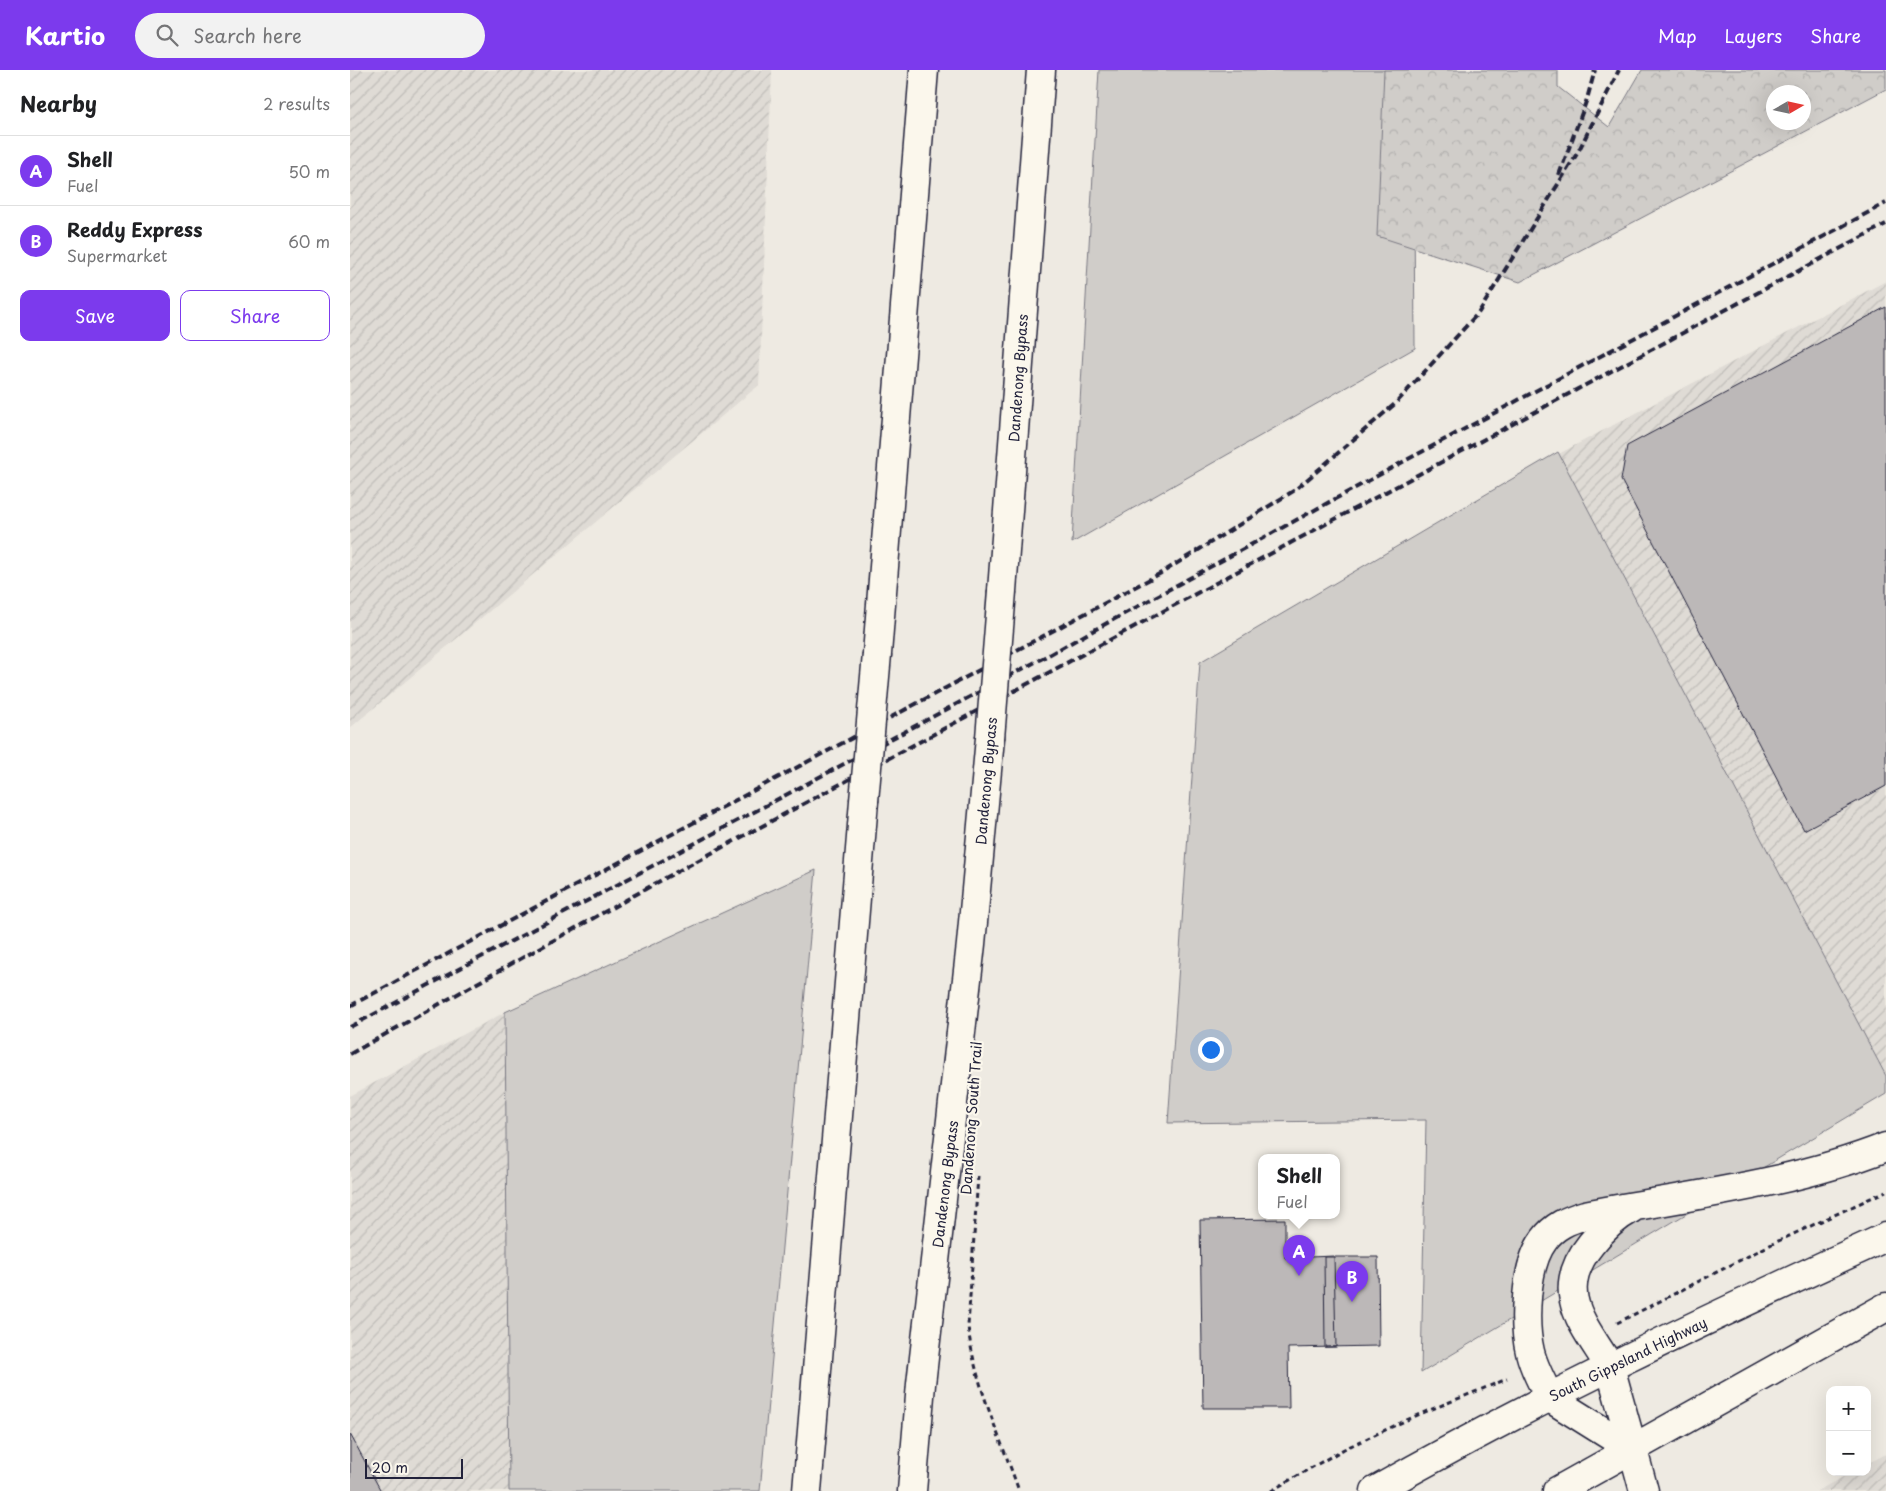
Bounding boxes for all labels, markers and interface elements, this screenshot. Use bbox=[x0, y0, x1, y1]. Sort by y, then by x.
search box bbox=[135, 13, 485, 58]
text: Kartio bbox=[25, 17, 105, 53]
icon: search bbox=[153, 21, 181, 49]
text: Search here bbox=[193, 21, 302, 49]
text: Map bbox=[1658, 22, 1697, 49]
text: Layers bbox=[1725, 22, 1782, 49]
text: Share bbox=[1810, 22, 1861, 49]
north arrow bbox=[1766, 85, 1811, 130]
text: Nearby bbox=[20, 87, 97, 119]
text: 2 results bbox=[263, 91, 330, 115]
text: Shell bbox=[67, 145, 113, 173]
text: A bbox=[30, 159, 42, 183]
text: 50 m bbox=[289, 159, 330, 183]
text: Fuel bbox=[67, 173, 98, 197]
text: Reddy Express bbox=[67, 215, 202, 243]
text: B bbox=[31, 229, 41, 253]
text: 60 m bbox=[288, 229, 330, 253]
text: Supermarket bbox=[67, 243, 167, 267]
button: Save bbox=[20, 290, 170, 341]
button: Share bbox=[180, 290, 330, 341]
street label: Dandenong Bypass bbox=[1003, 313, 1033, 443]
street label: Dandenong Bypass bbox=[970, 716, 1002, 846]
your location bbox=[1198, 1037, 1224, 1063]
street label: Dandenong South Trail bbox=[955, 1041, 987, 1195]
street label: Dandenong Bypass bbox=[927, 1119, 963, 1249]
popup bbox=[1258, 1154, 1340, 1219]
text: Shell bbox=[1276, 1161, 1322, 1189]
text: Fuel bbox=[1276, 1189, 1308, 1213]
pin: A bbox=[1283, 1235, 1315, 1276]
pin: B bbox=[1336, 1261, 1368, 1302]
street label: South Gippsland Highway bbox=[1546, 1312, 1710, 1406]
map controls bbox=[1826, 1386, 1871, 1476]
button: + bbox=[1826, 1386, 1871, 1431]
button: − bbox=[1826, 1431, 1871, 1476]
scale bar bbox=[365, 1456, 462, 1479]
text: 20 m bbox=[372, 1457, 408, 1478]

